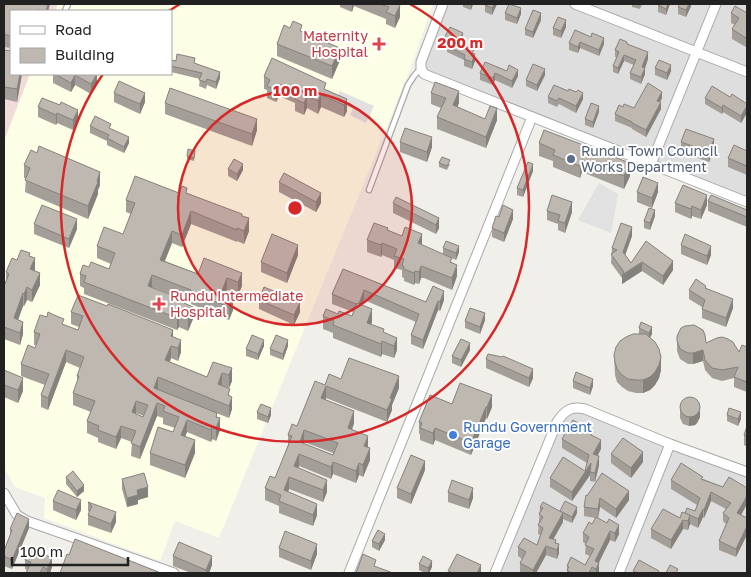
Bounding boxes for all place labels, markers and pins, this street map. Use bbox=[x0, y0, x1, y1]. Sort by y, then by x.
place label: Maternity Hospital bbox=[303, 27, 368, 60]
marker: Maternity Hospital bbox=[372, 37, 386, 51]
place label: Rundu Town Council Works Department bbox=[581, 142, 718, 175]
marker: Rundu Town Council Works Department bbox=[565, 153, 577, 165]
centre of rings bbox=[286, 199, 304, 217]
place label: Rundu Intermediate Hospital bbox=[170, 287, 303, 320]
marker: Rundu Intermediate Hospital bbox=[152, 297, 166, 311]
place label: Rundu Government Garage bbox=[463, 418, 592, 451]
marker: Rundu Government Garage bbox=[447, 429, 459, 441]

